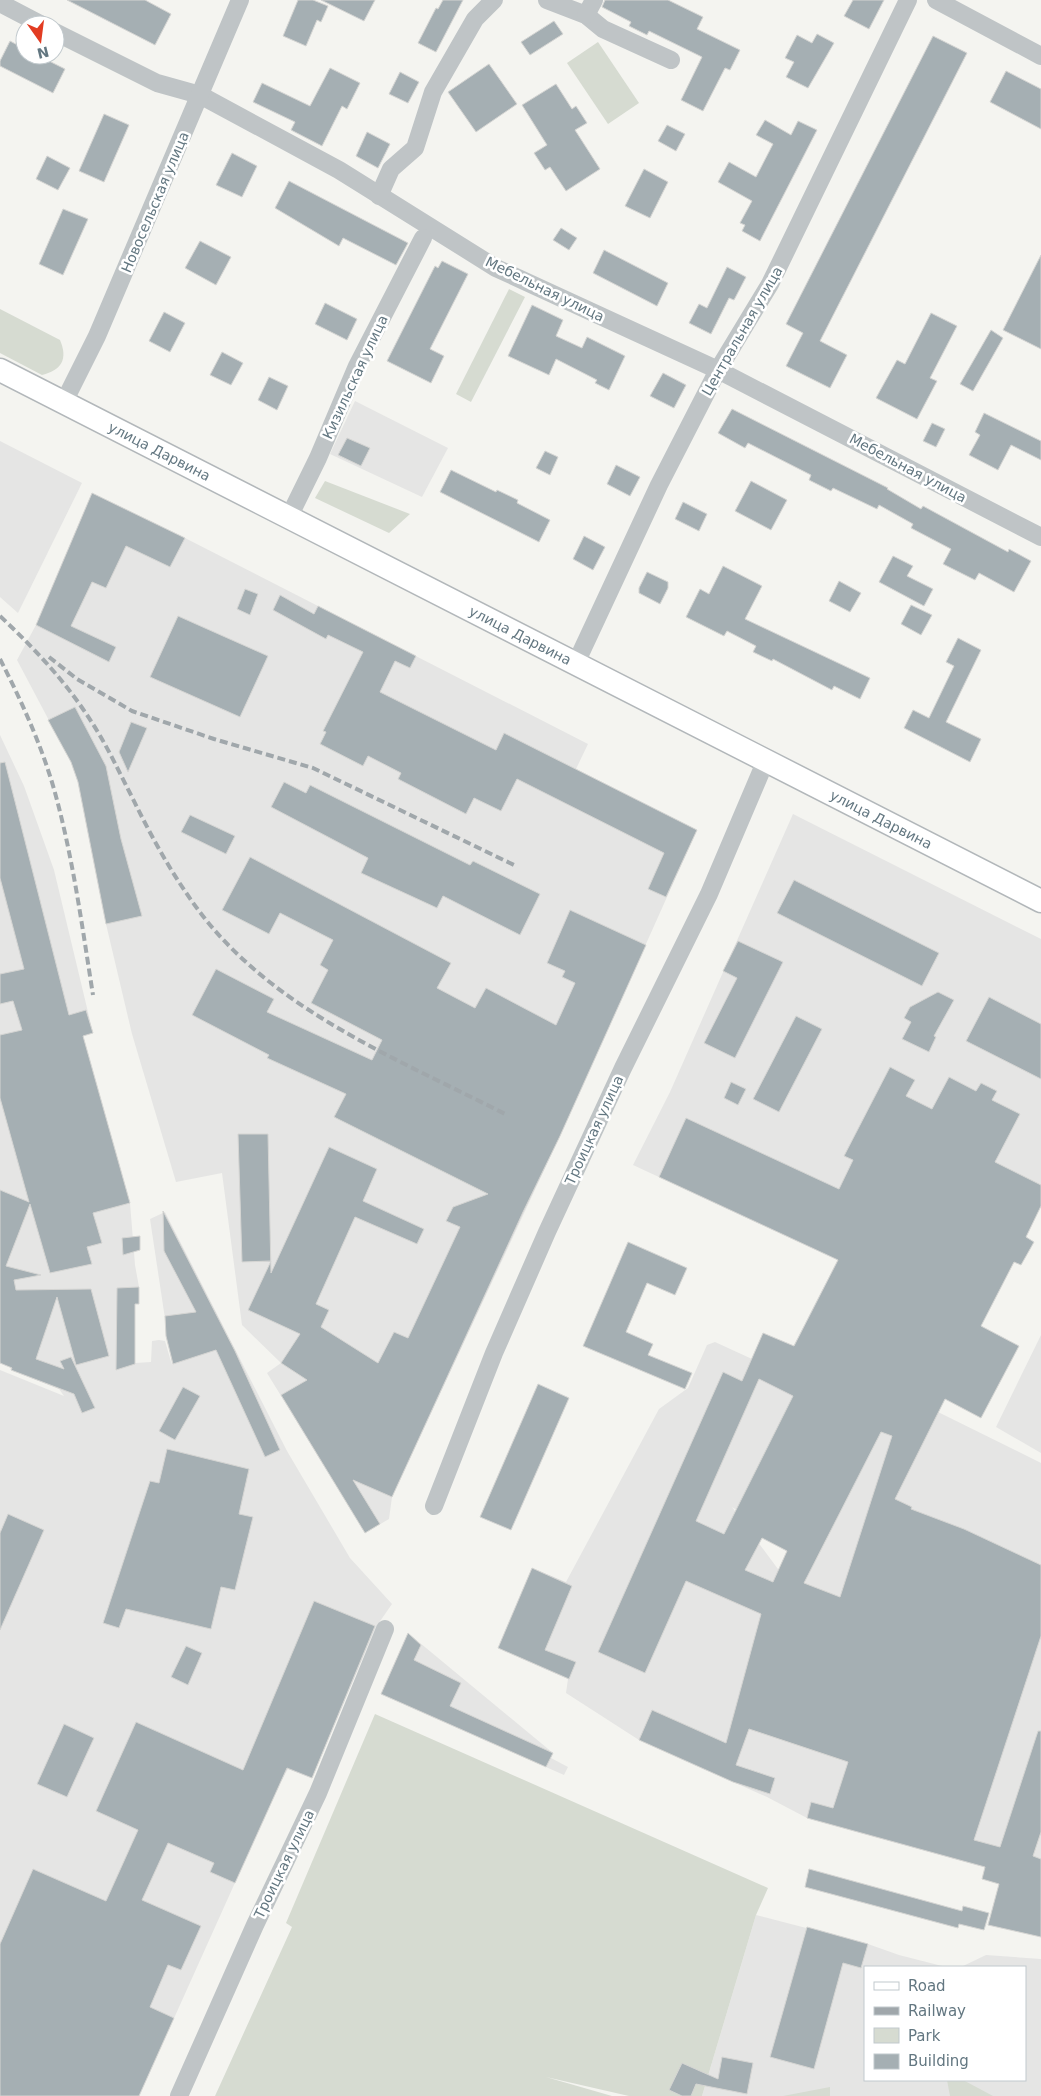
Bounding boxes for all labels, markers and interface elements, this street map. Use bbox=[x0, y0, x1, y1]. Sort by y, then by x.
north arrow bbox=[15, 15, 65, 65]
text: N bbox=[36, 43, 51, 62]
street label: Новосельская улица bbox=[118, 129, 192, 275]
street label: Мебельная улица bbox=[483, 253, 607, 325]
street label: Центральная улица bbox=[698, 264, 786, 398]
street label: Кизильская улица bbox=[319, 313, 391, 441]
street label: улица Дарвина bbox=[106, 419, 213, 484]
street label: Мебельная улица bbox=[847, 430, 969, 506]
street label: улица Дарвина bbox=[466, 603, 574, 668]
street label: улица Дарвина bbox=[827, 787, 935, 852]
street label: Троицкая улица bbox=[561, 1073, 626, 1188]
street label: Троицкая улица bbox=[250, 1807, 317, 1922]
legend bbox=[864, 1966, 1026, 2081]
text: Road bbox=[908, 1977, 946, 1995]
text: Railway bbox=[908, 2002, 966, 2020]
text: Park bbox=[908, 2027, 941, 2045]
text: Building bbox=[908, 2052, 969, 2070]

